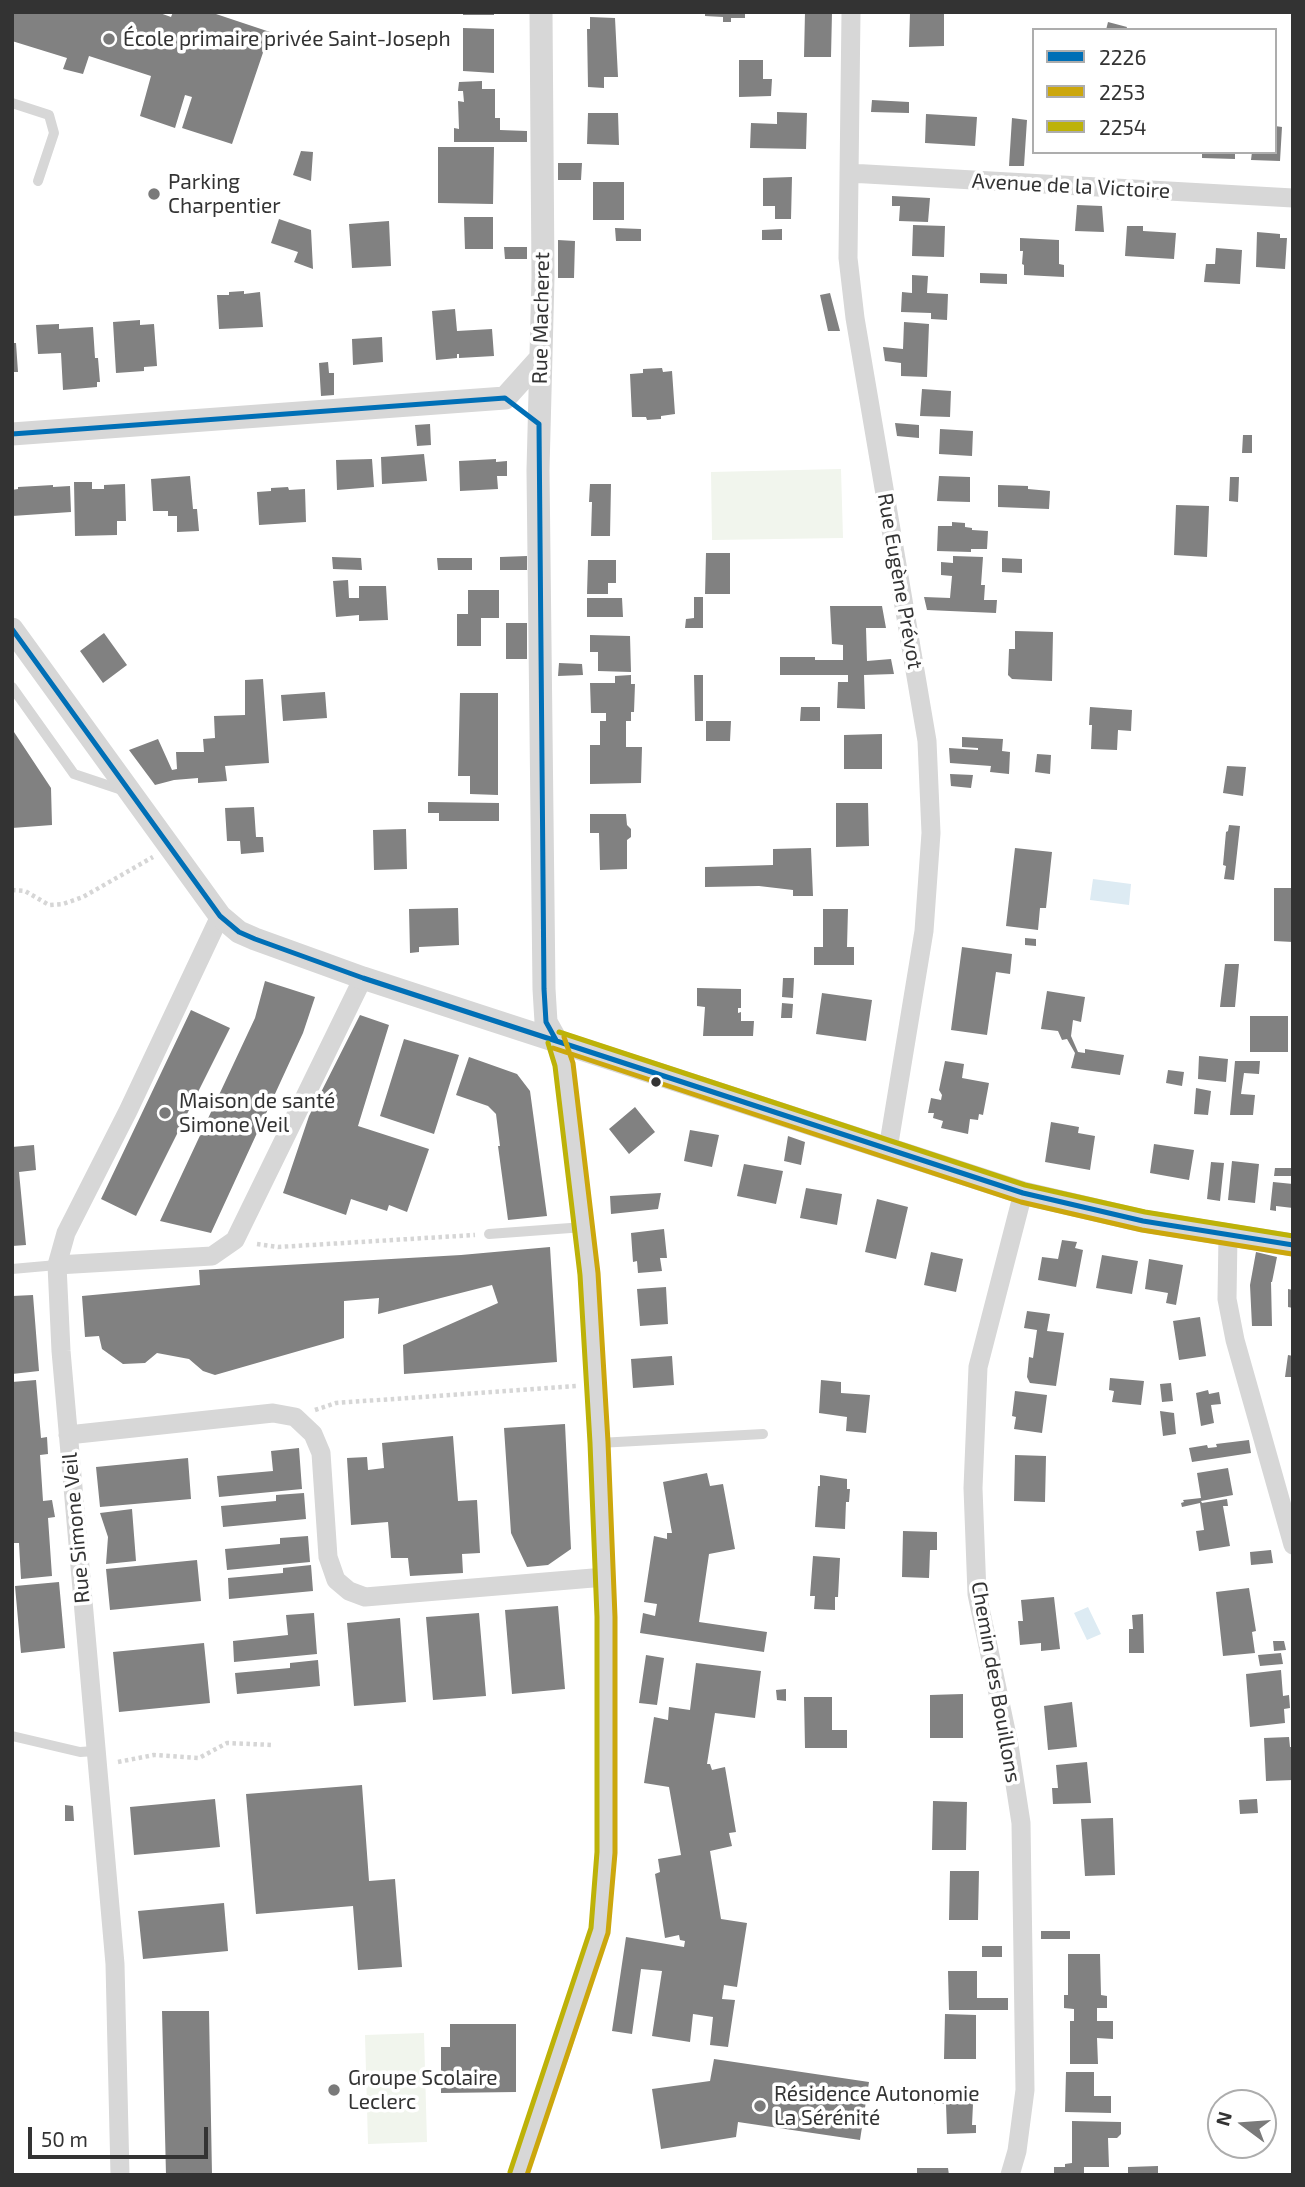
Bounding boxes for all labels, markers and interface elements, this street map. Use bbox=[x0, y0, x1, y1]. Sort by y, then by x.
place label: École primaire privée Saint-Joseph bbox=[123, 26, 451, 52]
legend bbox=[1032, 28, 1277, 154]
marker: École primaire privée Saint-Joseph bbox=[101, 31, 117, 47]
text: 2226 bbox=[1099, 44, 1146, 69]
text: 2253 bbox=[1099, 79, 1146, 104]
text: 2254 bbox=[1099, 114, 1147, 139]
street label: Avenue de la Victoire bbox=[971, 168, 1171, 204]
place label: Parking Charpentier bbox=[168, 169, 281, 219]
marker: Parking Charpentier bbox=[146, 186, 162, 202]
street label: Rue Macheret bbox=[527, 252, 555, 384]
street label: Rue Eugène Prévot bbox=[872, 491, 928, 671]
unlabelled marker bbox=[649, 1075, 663, 1089]
place label: Maison de santé Simone Veil bbox=[179, 1088, 335, 1138]
marker: Maison de santé Simone Veil bbox=[157, 1105, 173, 1121]
street label: Rue Simone Veil bbox=[57, 1452, 95, 1604]
street label: Chemin des Bouillons bbox=[966, 1579, 1026, 1785]
place label: Groupe Scolaire Leclerc bbox=[348, 2065, 498, 2115]
place label: Résidence Autonomie La Sérénité bbox=[774, 2081, 980, 2131]
marker: Groupe Scolaire Leclerc bbox=[326, 2082, 342, 2098]
north arrow bbox=[1207, 2089, 1277, 2159]
marker: Résidence Autonomie La Sérénité bbox=[752, 2098, 768, 2114]
text: N bbox=[1210, 2109, 1236, 2128]
scale bar bbox=[32, 2114, 212, 2158]
text: 50 m bbox=[41, 2126, 88, 2151]

